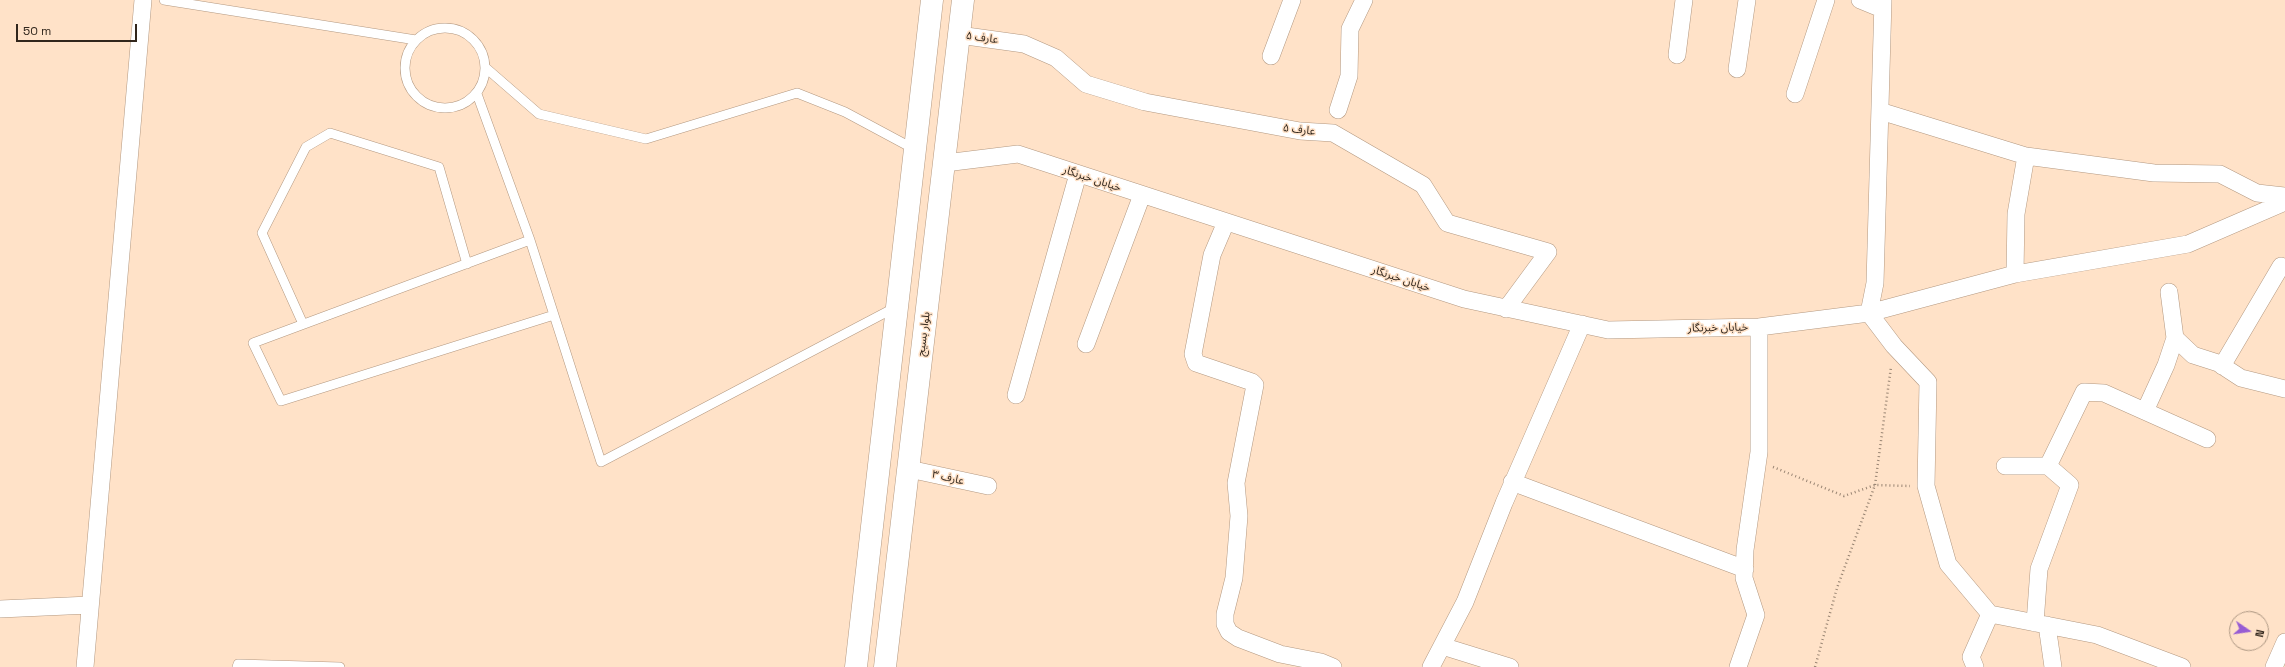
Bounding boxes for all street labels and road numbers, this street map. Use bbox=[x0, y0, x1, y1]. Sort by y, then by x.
street label: عارف ۵ bbox=[965, 29, 999, 47]
street label: عارف ۵ bbox=[1282, 121, 1316, 139]
street label: خیابان خبرنگار bbox=[1061, 163, 1123, 195]
street label: خیابان خبرنگار bbox=[1370, 263, 1432, 295]
street label: بلوار بسیج bbox=[915, 311, 933, 357]
street label: خیابان خبرنگار bbox=[1688, 321, 1748, 335]
street label: عارف ۳ bbox=[931, 468, 965, 488]

